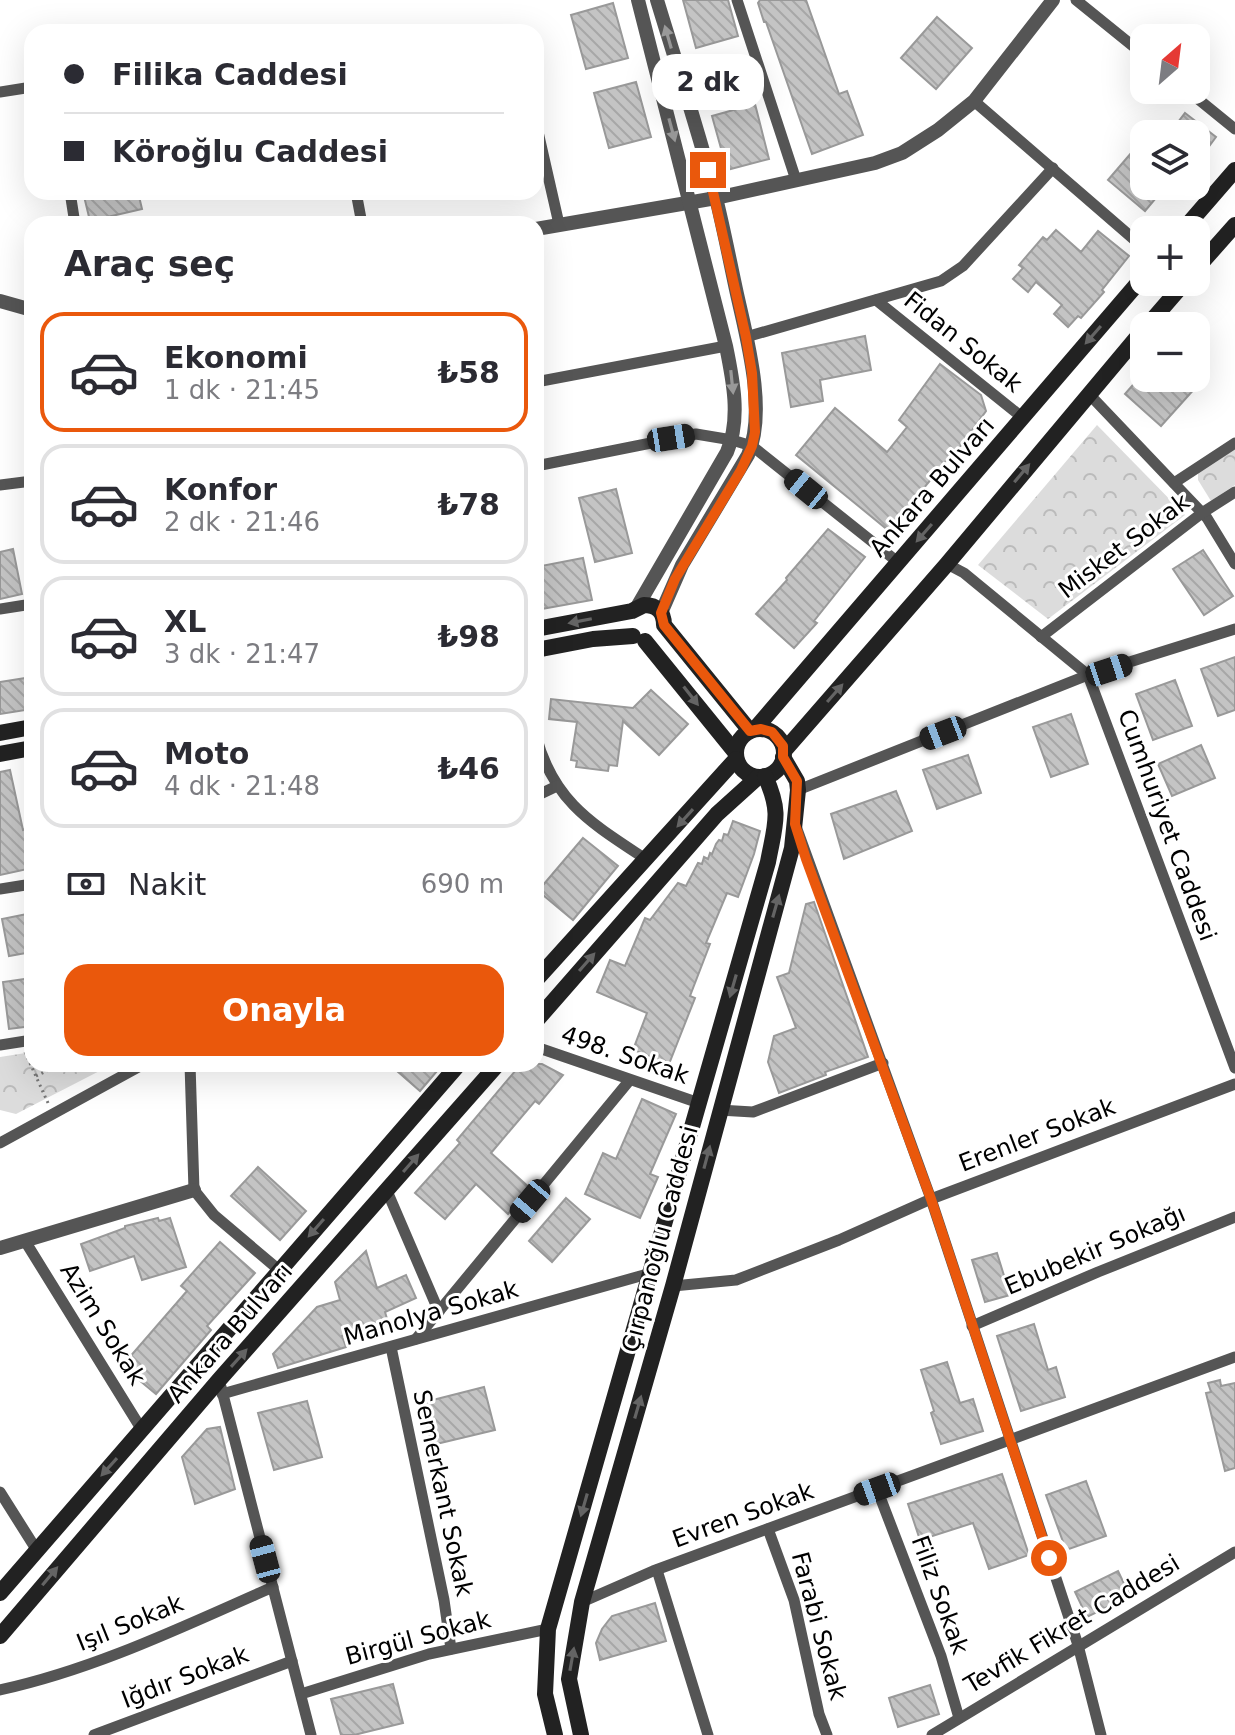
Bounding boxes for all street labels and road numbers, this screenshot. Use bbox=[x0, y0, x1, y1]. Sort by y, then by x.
street label: Fidan Sokak bbox=[898, 286, 1028, 398]
street label: Ankara Bulvarı bbox=[864, 411, 1000, 563]
street label: Misket Sokak bbox=[1053, 488, 1195, 604]
street label: Cumhuriyet Caddesi bbox=[1112, 705, 1222, 945]
street label: 498. Sokak bbox=[558, 1020, 693, 1090]
street label: Erenler Sokak bbox=[955, 1092, 1119, 1178]
street label: Çırpanoğlu Caddesi bbox=[616, 1122, 704, 1356]
street label: Ebubekir Sokağı bbox=[1000, 1199, 1190, 1301]
street label: Ankara Bulvarı bbox=[162, 1257, 298, 1409]
street label: Azim Sokak bbox=[54, 1258, 152, 1390]
street label: Manolya Sokak bbox=[340, 1275, 522, 1351]
street label: Semerkant Sokak bbox=[407, 1387, 479, 1599]
street label: Evren Sokak bbox=[669, 1476, 818, 1554]
street label: Filiz Sokak bbox=[906, 1532, 974, 1658]
street label: Farabi Sokak bbox=[786, 1549, 852, 1703]
street label: Tevfik Fikret Caddesi bbox=[959, 1549, 1185, 1700]
street label: Işıl Sokak bbox=[73, 1589, 188, 1657]
street label: Birgül Sokak bbox=[342, 1605, 494, 1671]
street label: Iğdır Sokak bbox=[118, 1640, 253, 1714]

